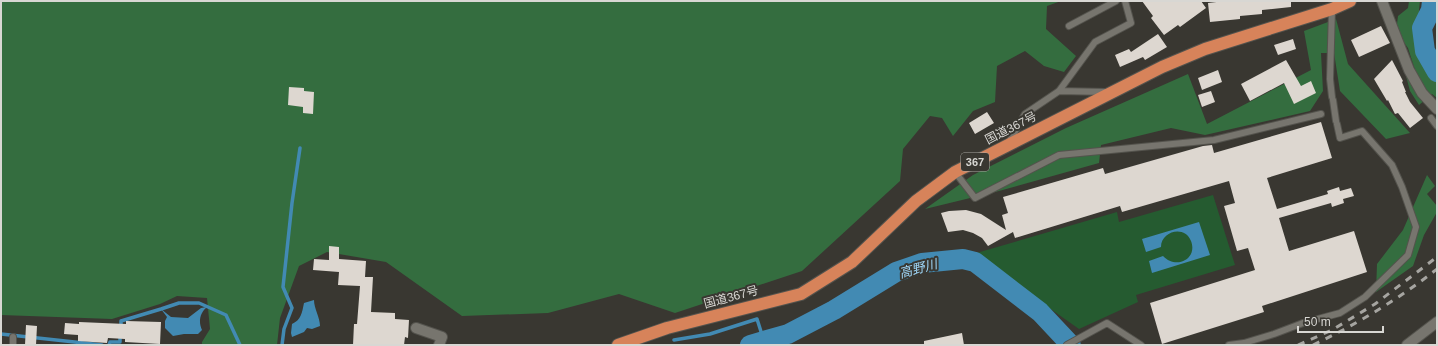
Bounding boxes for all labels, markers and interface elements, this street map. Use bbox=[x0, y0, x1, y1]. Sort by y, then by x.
street label: 国道367号 bbox=[983, 109, 1039, 147]
road number: 367 bbox=[961, 153, 989, 171]
water label: 高野川 bbox=[897, 256, 941, 281]
street label: 国道367号 bbox=[702, 283, 760, 311]
scale bar bbox=[1298, 308, 1383, 334]
text: 50 m bbox=[1304, 315, 1331, 329]

